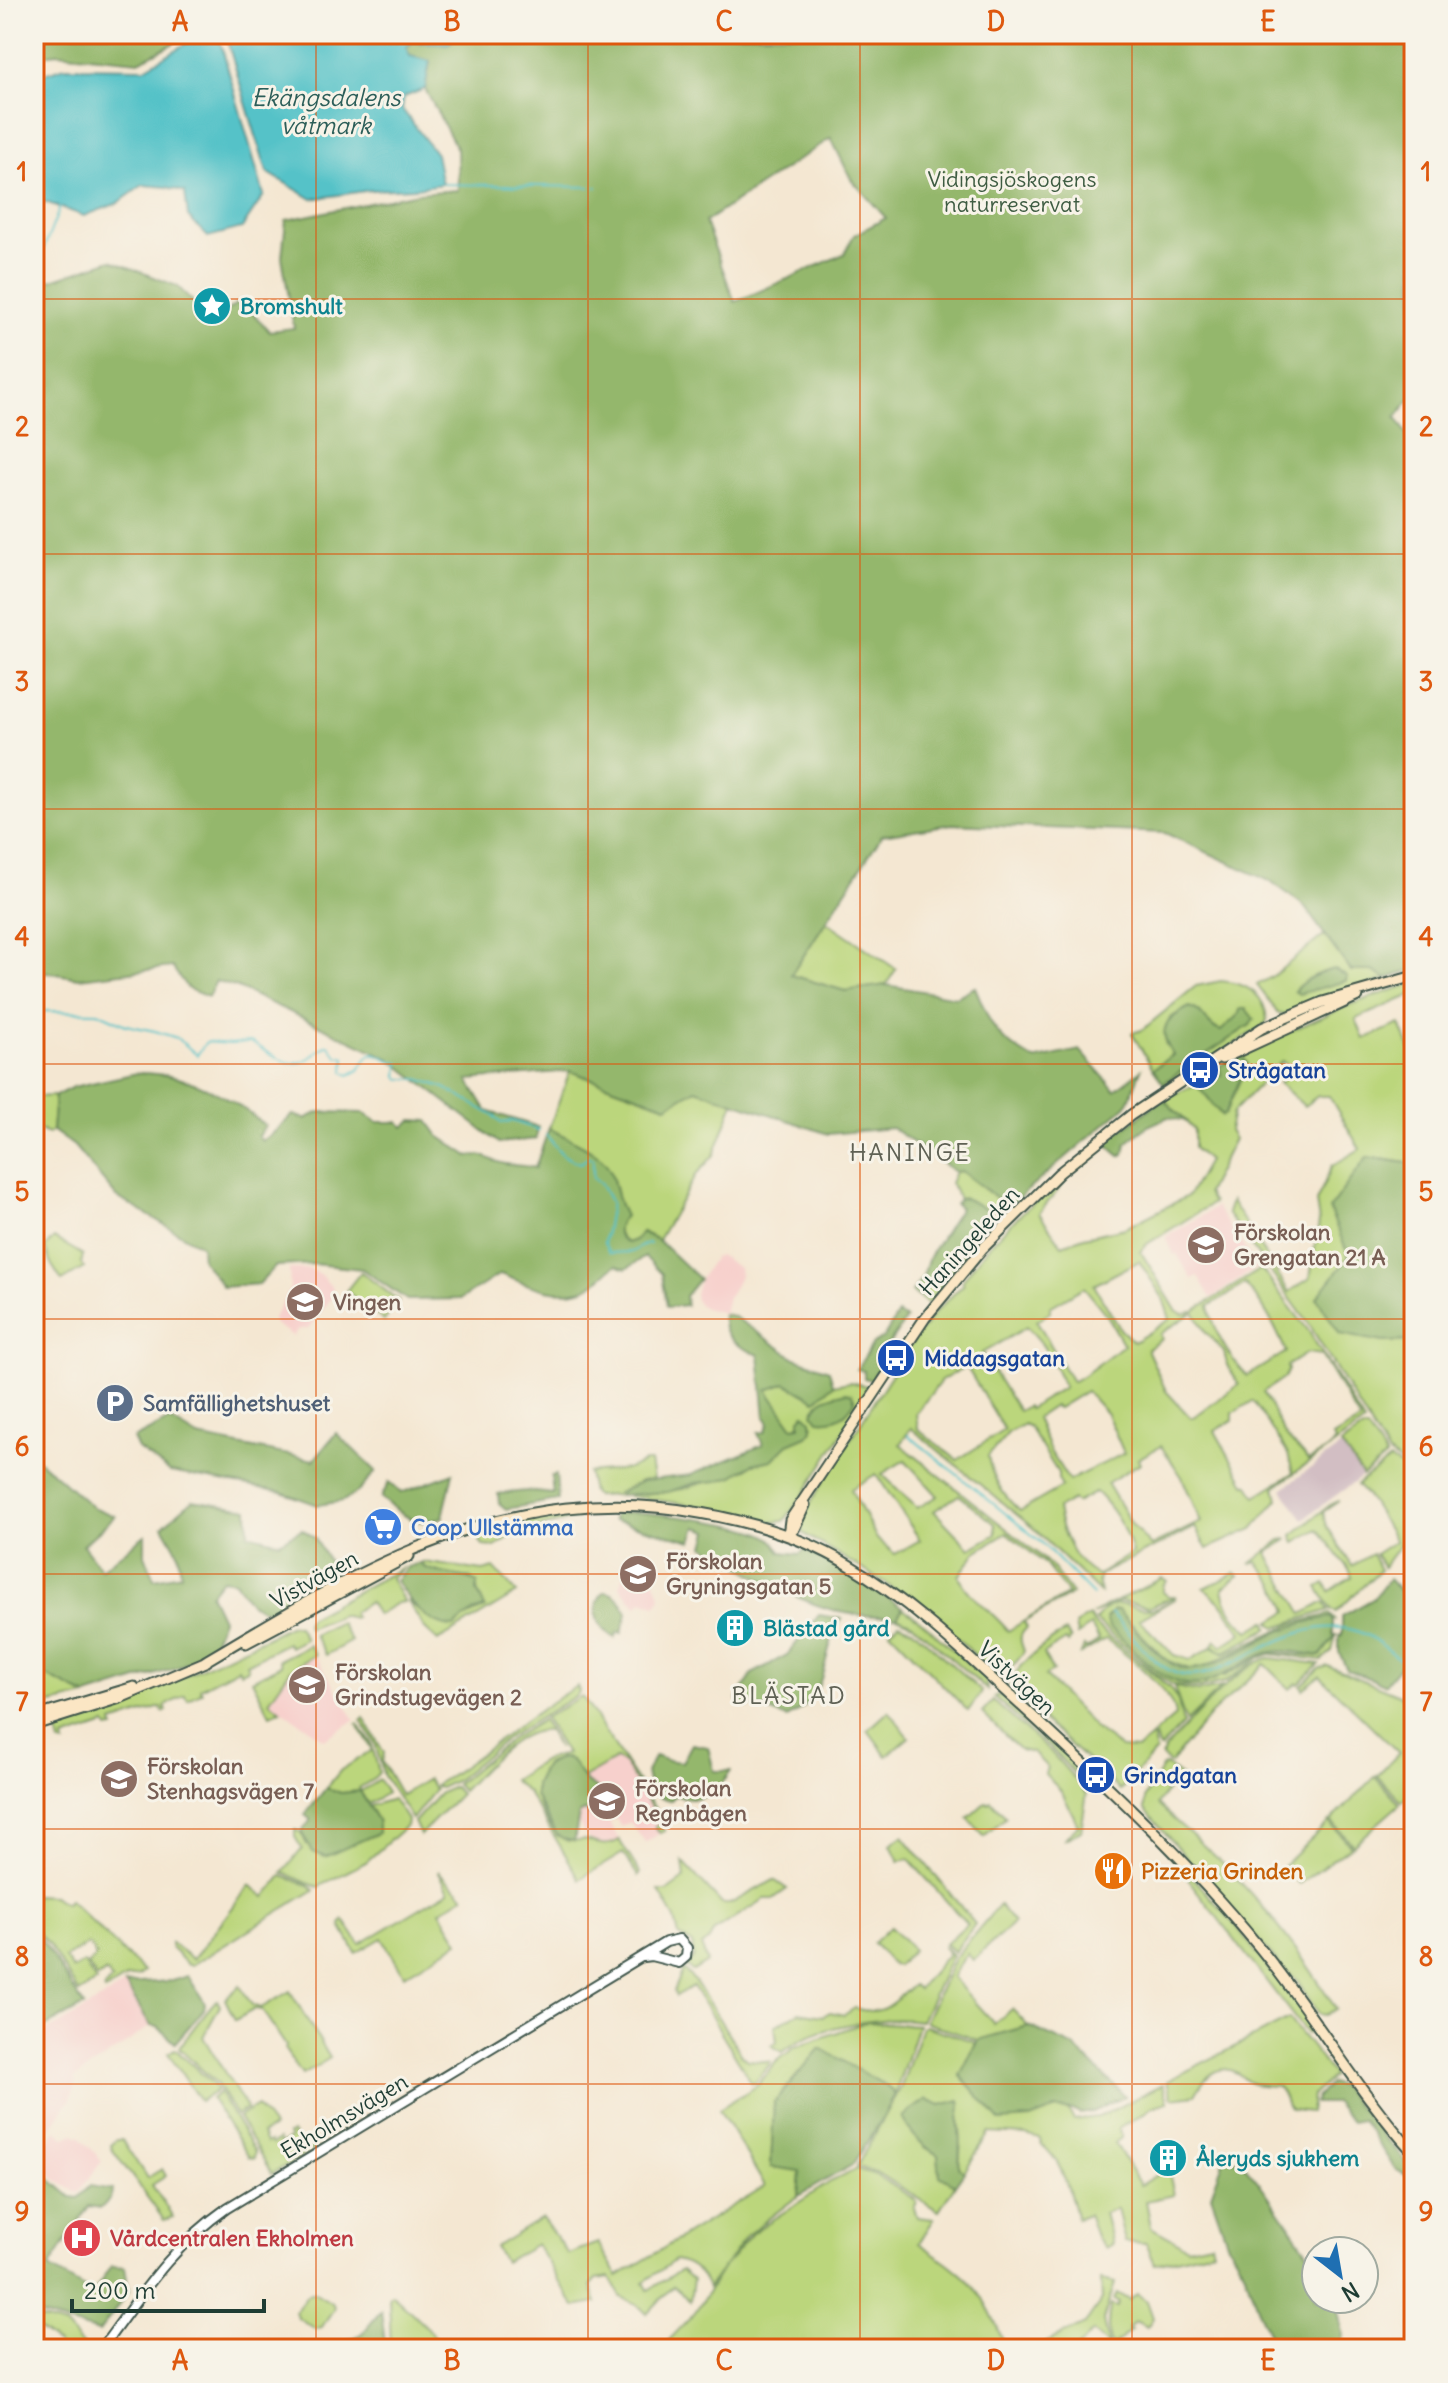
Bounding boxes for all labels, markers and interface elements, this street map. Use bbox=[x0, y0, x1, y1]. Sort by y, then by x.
text: A bbox=[172, 5, 189, 38]
text: B bbox=[443, 5, 461, 38]
text: C bbox=[715, 5, 733, 38]
text: D bbox=[987, 5, 1005, 38]
text: E bbox=[1260, 5, 1276, 38]
water label: Ekängsdalens våtmark bbox=[251, 82, 402, 140]
text: 1 bbox=[17, 155, 27, 188]
text: 1 bbox=[1421, 155, 1431, 188]
park label: Vidingsjöskogens naturreservat bbox=[927, 165, 1097, 218]
place icon: Bromshult bbox=[191, 285, 233, 327]
place label: Bromshult bbox=[240, 292, 343, 320]
text: 2 bbox=[15, 410, 29, 443]
text: 2 bbox=[1419, 410, 1433, 443]
text: 3 bbox=[15, 665, 29, 698]
text: 3 bbox=[1419, 665, 1433, 698]
text: 4 bbox=[14, 920, 30, 953]
text: 4 bbox=[1418, 920, 1434, 953]
bus stop icon: Strågatan bbox=[1179, 1049, 1221, 1091]
place label: Strågatan bbox=[1228, 1056, 1326, 1084]
district label: HANINGE bbox=[849, 1137, 971, 1167]
text: 5 bbox=[15, 1175, 30, 1208]
text: 5 bbox=[1419, 1175, 1434, 1208]
street label: Haningeleden bbox=[913, 1181, 1025, 1301]
place label: Förskolan Grengatan 21 A bbox=[1234, 1218, 1386, 1271]
school or university icon: Förskolan Grengatan 21 A bbox=[1185, 1224, 1227, 1266]
school or university icon: Vingen bbox=[284, 1281, 326, 1323]
place label: Vingen bbox=[333, 1288, 402, 1316]
bus stop icon: Middagsgatan bbox=[875, 1337, 917, 1379]
place label: Middagsgatan bbox=[924, 1344, 1065, 1372]
parking icon: Samfällighetshuset bbox=[94, 1382, 136, 1424]
place label: Samfällighetshuset bbox=[143, 1389, 331, 1417]
text: 6 bbox=[14, 1430, 30, 1463]
text: 6 bbox=[1418, 1430, 1434, 1463]
supermarket icon: Coop Ullstämma bbox=[362, 1506, 404, 1548]
place label: Coop Ullstämma bbox=[411, 1513, 574, 1541]
street label: Vistvägen bbox=[265, 1543, 363, 1615]
place label: Förskolan Gryningsgatan 5 bbox=[666, 1547, 832, 1600]
school or university icon: Förskolan Gryningsgatan 5 bbox=[617, 1553, 659, 1595]
building icon: Blästad gård bbox=[714, 1607, 756, 1649]
place label: Blästad gård bbox=[763, 1614, 890, 1642]
street label: Vistvägen bbox=[972, 1635, 1062, 1721]
place label: Förskolan Grindstugevägen 2 bbox=[335, 1658, 522, 1711]
school or university icon: Förskolan Grindstugevägen 2 bbox=[286, 1664, 328, 1706]
district label: BLÄSTAD bbox=[731, 1680, 847, 1710]
text: 7 bbox=[16, 1685, 29, 1718]
text: 7 bbox=[1420, 1685, 1433, 1718]
place label: Förskolan Stenhagsvägen 7 bbox=[147, 1752, 314, 1805]
bus stop icon: Grindgatan bbox=[1075, 1754, 1117, 1796]
school or university icon: Förskolan Stenhagsvägen 7 bbox=[98, 1758, 140, 1800]
place label: Grindgatan bbox=[1124, 1761, 1237, 1789]
place label: Förskolan Regnbågen bbox=[635, 1774, 747, 1827]
school or university icon: Förskolan Regnbågen bbox=[586, 1780, 628, 1822]
restaurant icon: Pizzeria Grinden bbox=[1092, 1850, 1134, 1892]
place label: Pizzeria Grinden bbox=[1141, 1857, 1304, 1885]
text: 8 bbox=[15, 1940, 29, 1973]
text: 8 bbox=[1419, 1940, 1433, 1973]
street label: Ekholmsvägen bbox=[275, 2067, 413, 2165]
building icon: Åleryds sjukhem bbox=[1147, 2137, 1189, 2179]
place label: Åleryds sjukhem bbox=[1196, 2144, 1359, 2172]
text: 9 bbox=[15, 2195, 29, 2228]
text: 9 bbox=[1419, 2195, 1433, 2228]
hospital icon: Vårdcentralen Ekholmen bbox=[61, 2217, 103, 2259]
place label: Vårdcentralen Ekholmen bbox=[110, 2224, 354, 2252]
north arrow bbox=[1300, 2235, 1380, 2315]
scale bar bbox=[72, 2263, 264, 2313]
text: 200 m bbox=[84, 2275, 156, 2305]
text: N bbox=[1337, 2276, 1364, 2308]
text: A bbox=[172, 2344, 189, 2377]
text: B bbox=[443, 2344, 461, 2377]
text: C bbox=[715, 2344, 733, 2377]
text: D bbox=[987, 2344, 1005, 2377]
text: E bbox=[1260, 2344, 1276, 2377]

